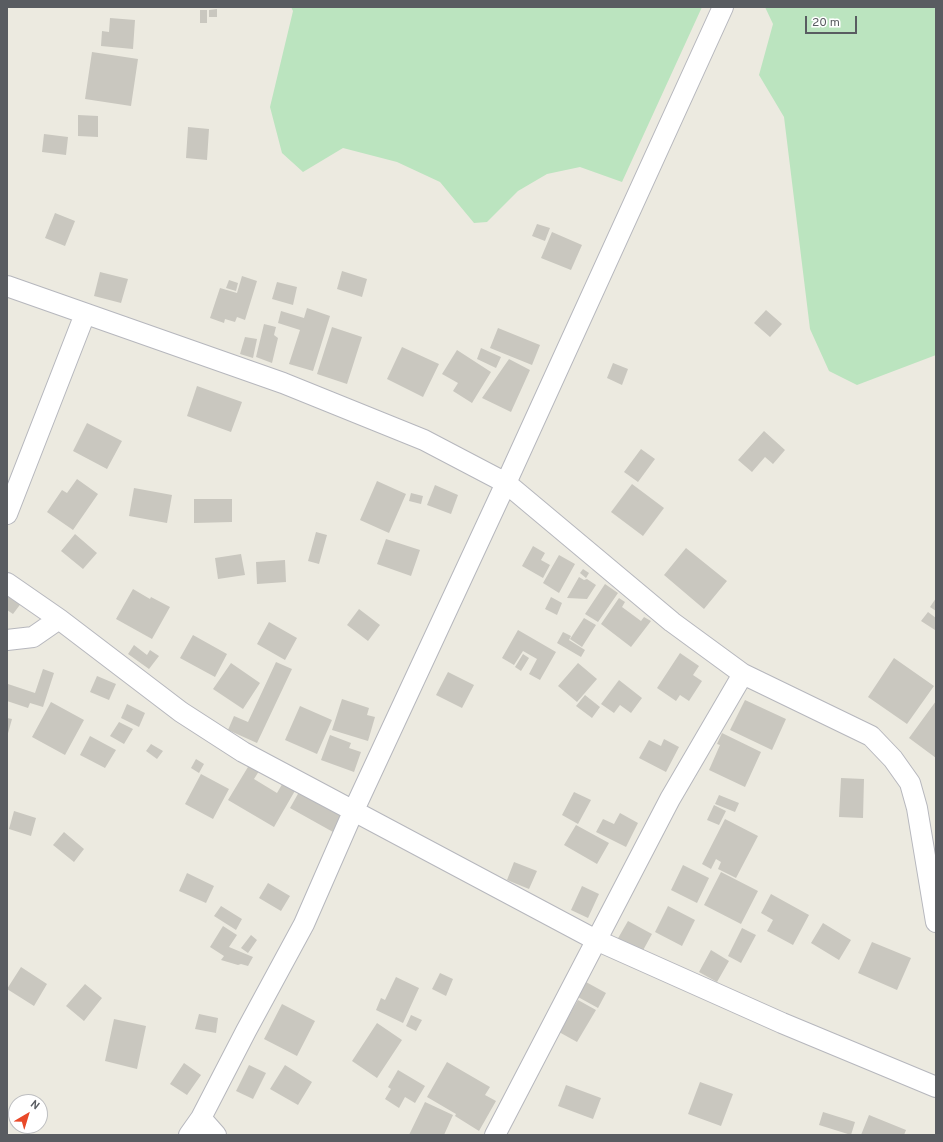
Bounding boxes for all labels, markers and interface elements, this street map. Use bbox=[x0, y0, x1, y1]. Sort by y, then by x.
scale bar bbox=[807, 8, 859, 34]
text: 20 m bbox=[812, 15, 840, 31]
north arrow bbox=[8, 1094, 48, 1134]
text: N bbox=[27, 1097, 42, 1113]

